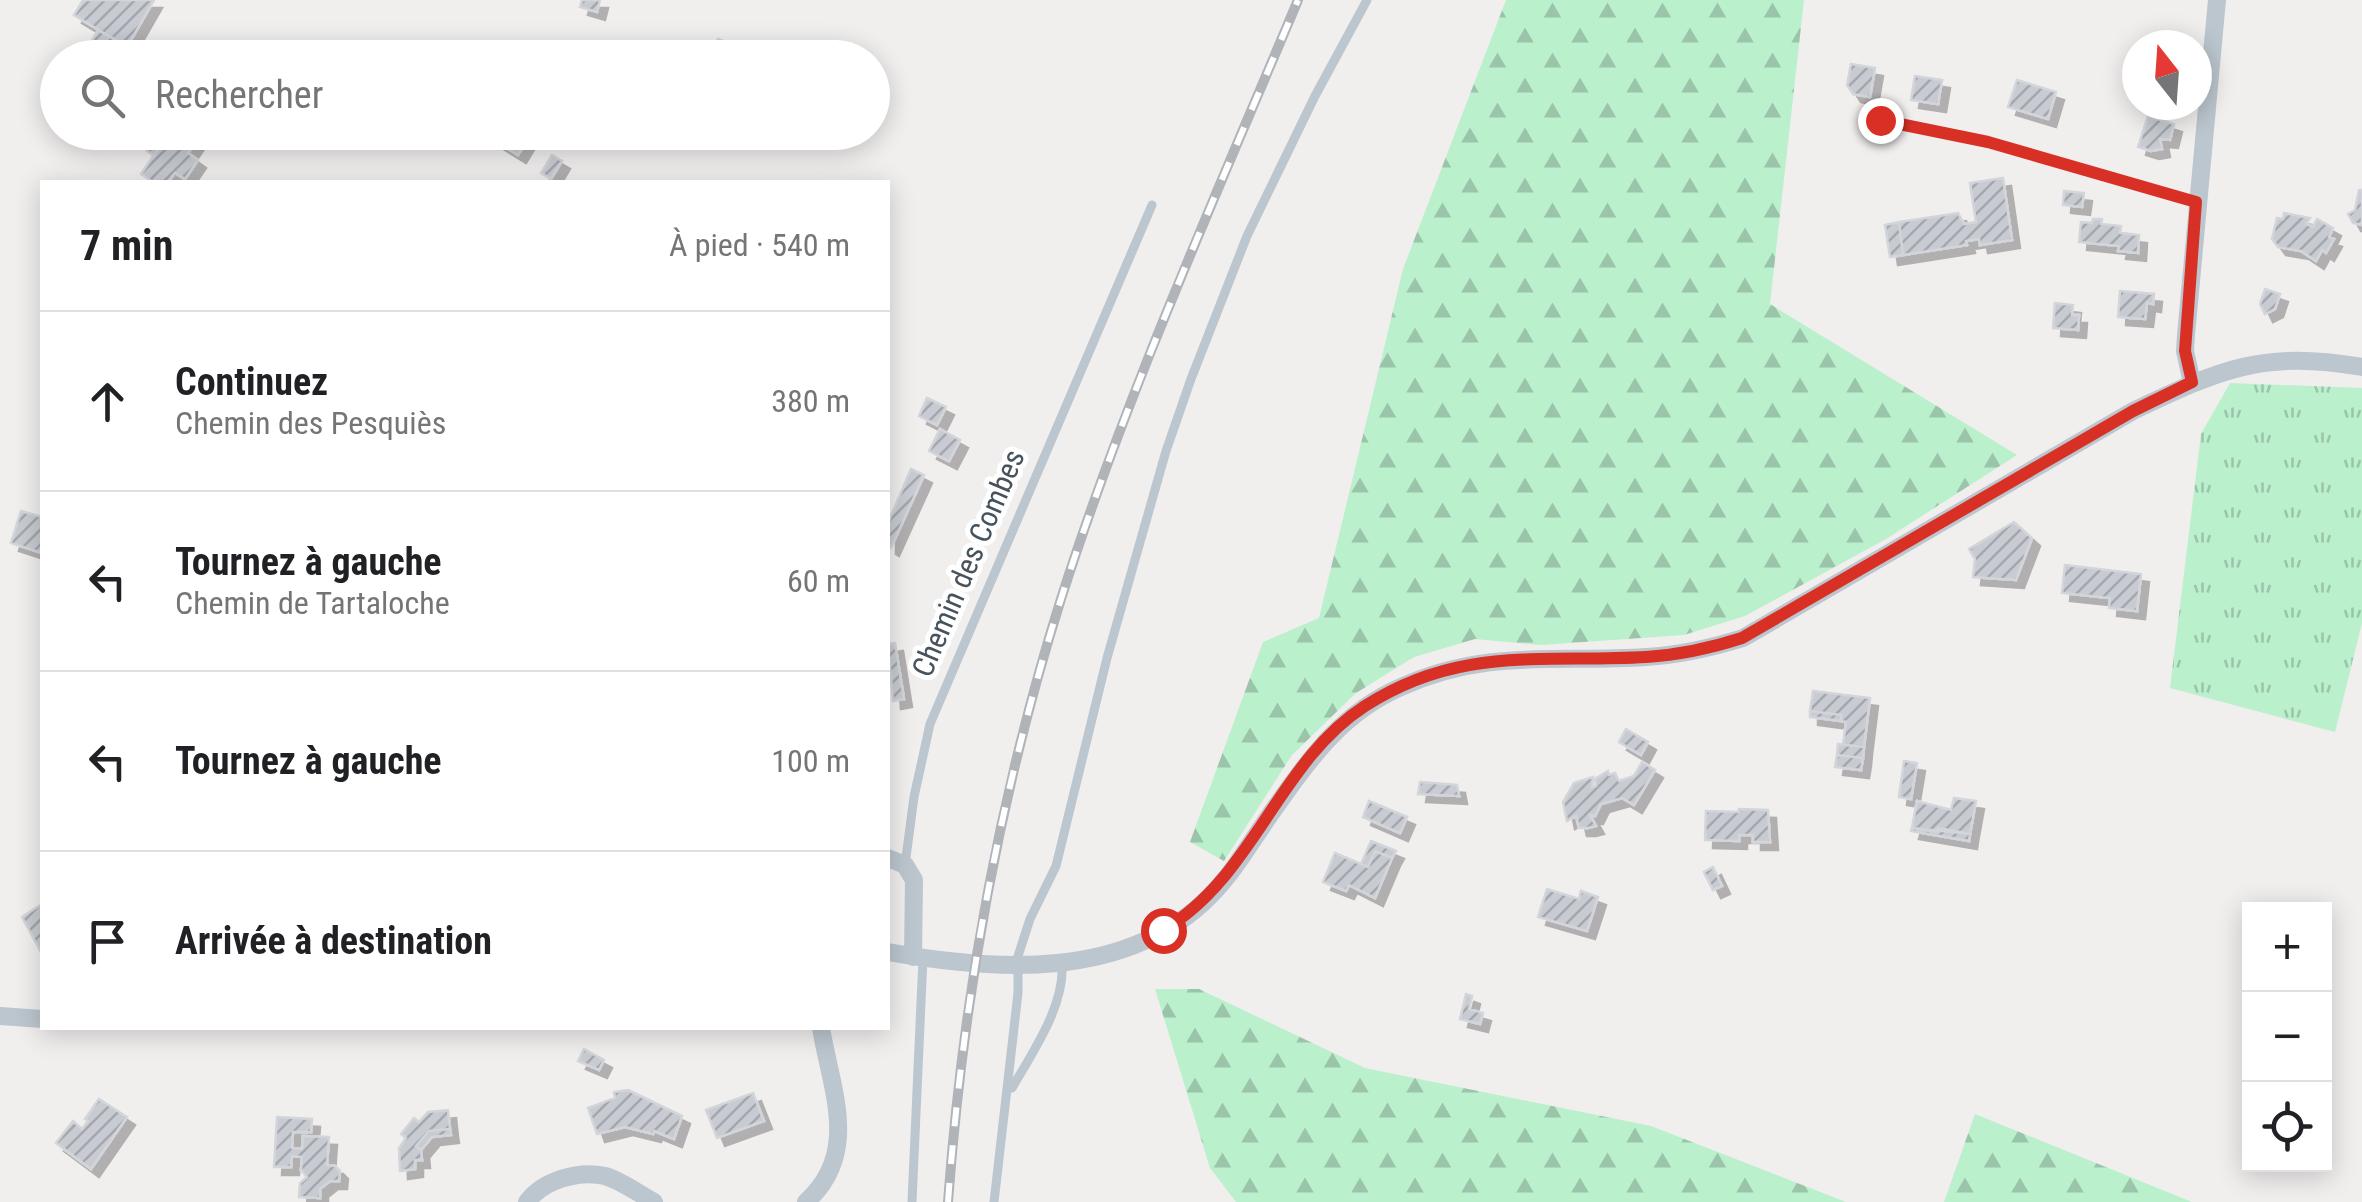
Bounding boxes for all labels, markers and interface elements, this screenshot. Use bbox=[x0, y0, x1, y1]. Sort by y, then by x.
north arrow bbox=[2122, 30, 2212, 120]
search box bbox=[40, 40, 890, 150]
icon: search bbox=[75, 68, 130, 123]
text: Rechercher bbox=[155, 73, 323, 117]
route end bbox=[1858, 98, 1904, 144]
text: 7 min bbox=[80, 221, 173, 270]
text: À pied · 540 m bbox=[669, 226, 850, 264]
text: Continuez bbox=[175, 360, 328, 404]
icon: ahead bbox=[80, 374, 135, 429]
text: 380 m bbox=[771, 382, 850, 420]
text: Chemin des Pesquiès bbox=[175, 404, 446, 442]
street label: Chemin des Combes bbox=[904, 444, 1032, 682]
text: Tournez à gauche bbox=[175, 540, 442, 584]
icon: left bbox=[80, 554, 135, 609]
text: 60 m bbox=[787, 562, 850, 600]
text: Chemin de Tartaloche bbox=[175, 584, 450, 622]
icon: left bbox=[80, 734, 135, 789]
text: Tournez à gauche bbox=[175, 739, 442, 783]
text: 100 m bbox=[771, 742, 850, 780]
map controls bbox=[2242, 902, 2332, 1172]
button: + bbox=[2242, 902, 2332, 992]
route start bbox=[1141, 908, 1187, 954]
icon: arrive bbox=[80, 914, 135, 969]
text: Arrivée à destination bbox=[175, 919, 492, 963]
button: − bbox=[2242, 992, 2332, 1082]
button: locate bbox=[2242, 1082, 2332, 1172]

